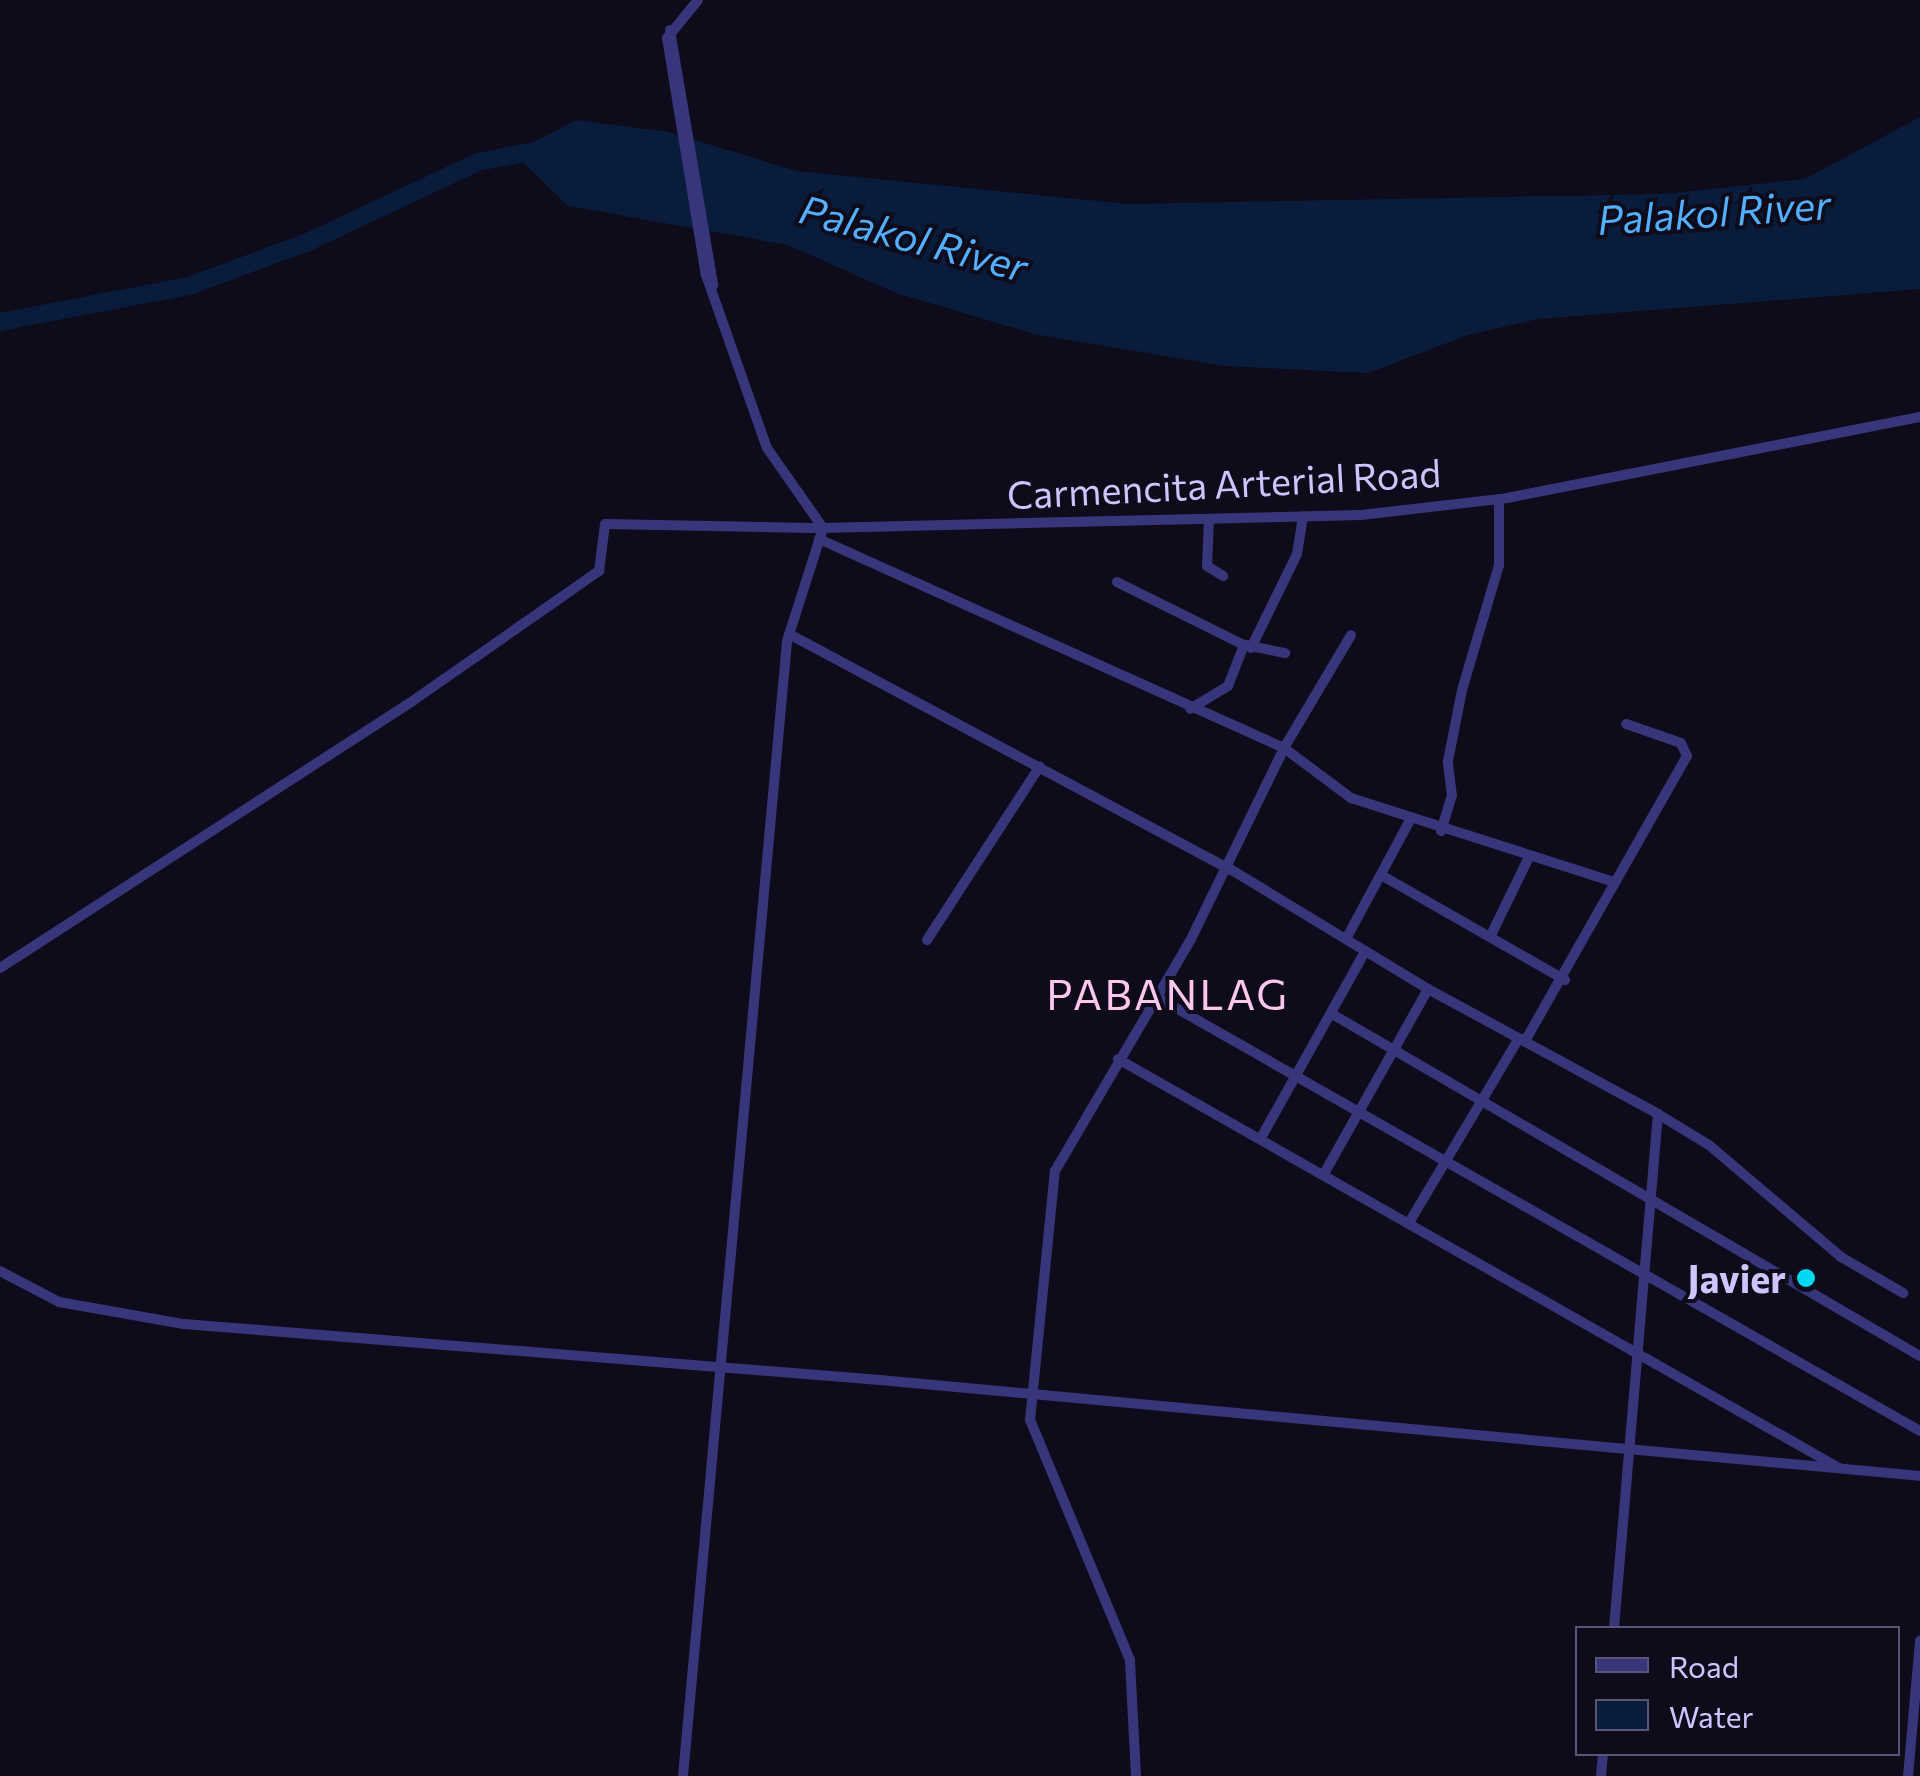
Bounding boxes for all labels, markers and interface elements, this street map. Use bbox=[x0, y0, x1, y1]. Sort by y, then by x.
water label: Palakol River bbox=[1596, 179, 1832, 243]
water label: Palakol River bbox=[795, 184, 1033, 290]
street label: Carmencita Arterial Road bbox=[1006, 449, 1442, 517]
district label: PABANLAG bbox=[1046, 968, 1290, 1018]
place label: Javier bbox=[1687, 1255, 1786, 1301]
marker: Javier bbox=[1795, 1267, 1817, 1289]
legend bbox=[1575, 1626, 1900, 1756]
text: Road bbox=[1669, 1647, 1739, 1684]
text: Water bbox=[1669, 1697, 1754, 1734]

